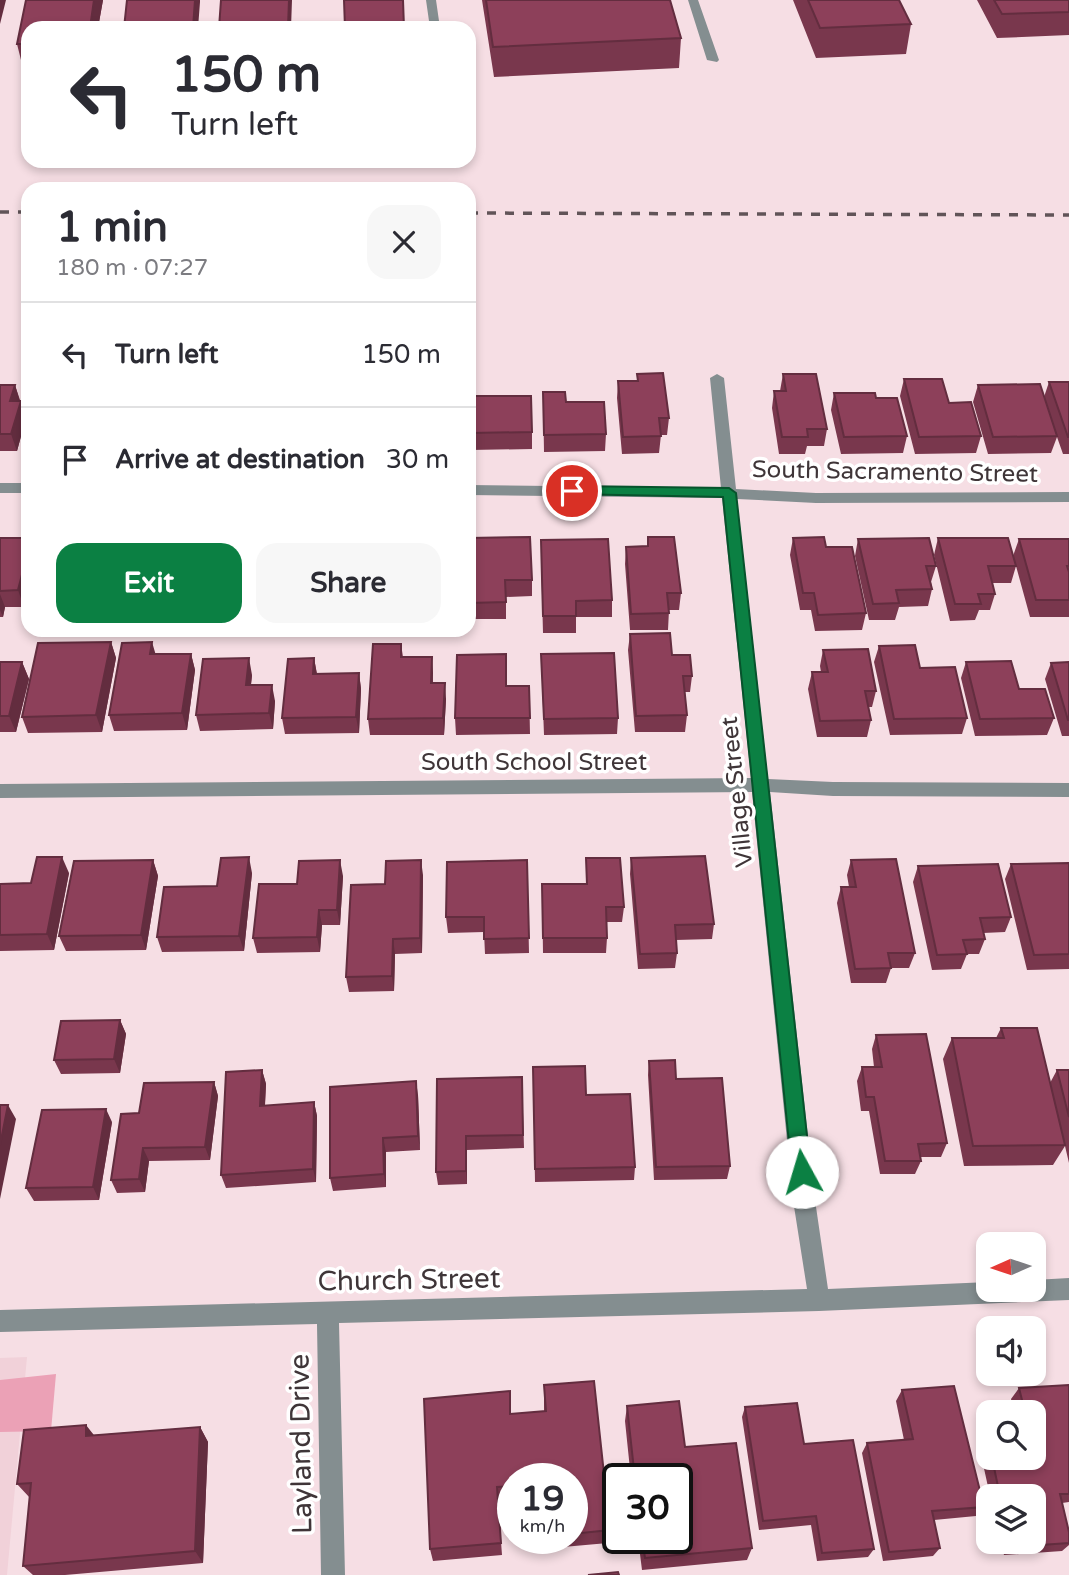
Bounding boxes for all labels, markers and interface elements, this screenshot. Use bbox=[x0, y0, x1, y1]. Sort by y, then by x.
text: 150 m bbox=[171, 46, 321, 105]
icon: left bbox=[56, 49, 147, 140]
text: Turn left bbox=[171, 106, 298, 144]
text: 1 min bbox=[56, 202, 168, 253]
button: close bbox=[367, 205, 441, 279]
text: 180 m · 07:27 bbox=[56, 254, 208, 282]
icon: left bbox=[56, 336, 94, 374]
text: Turn left bbox=[115, 339, 218, 370]
text: 150 m bbox=[361, 339, 441, 370]
icon: arrive bbox=[56, 441, 94, 479]
text: Arrive at destination bbox=[115, 444, 365, 475]
text: 30 m bbox=[386, 444, 449, 475]
street label: South Sacramento Street bbox=[752, 455, 1038, 489]
pin bbox=[542, 461, 602, 521]
icon: arrive bbox=[553, 472, 591, 510]
button: Exit bbox=[56, 543, 242, 623]
button: Share bbox=[256, 543, 441, 623]
street label: Village Street bbox=[715, 715, 759, 869]
street label: South School Street bbox=[421, 748, 647, 777]
position arrow bbox=[765, 1135, 839, 1209]
north arrow bbox=[976, 1232, 1046, 1302]
map controls bbox=[976, 1232, 1046, 1554]
street label: Church Street bbox=[317, 1261, 501, 1299]
button: sound bbox=[976, 1316, 1046, 1386]
street label: Layland Drive bbox=[282, 1354, 320, 1534]
button: search bbox=[976, 1400, 1046, 1470]
speed limit sign: 30 bbox=[602, 1463, 693, 1554]
text: 19 bbox=[521, 1478, 564, 1520]
button: layers bbox=[976, 1484, 1046, 1554]
text: km/h bbox=[520, 1515, 565, 1537]

